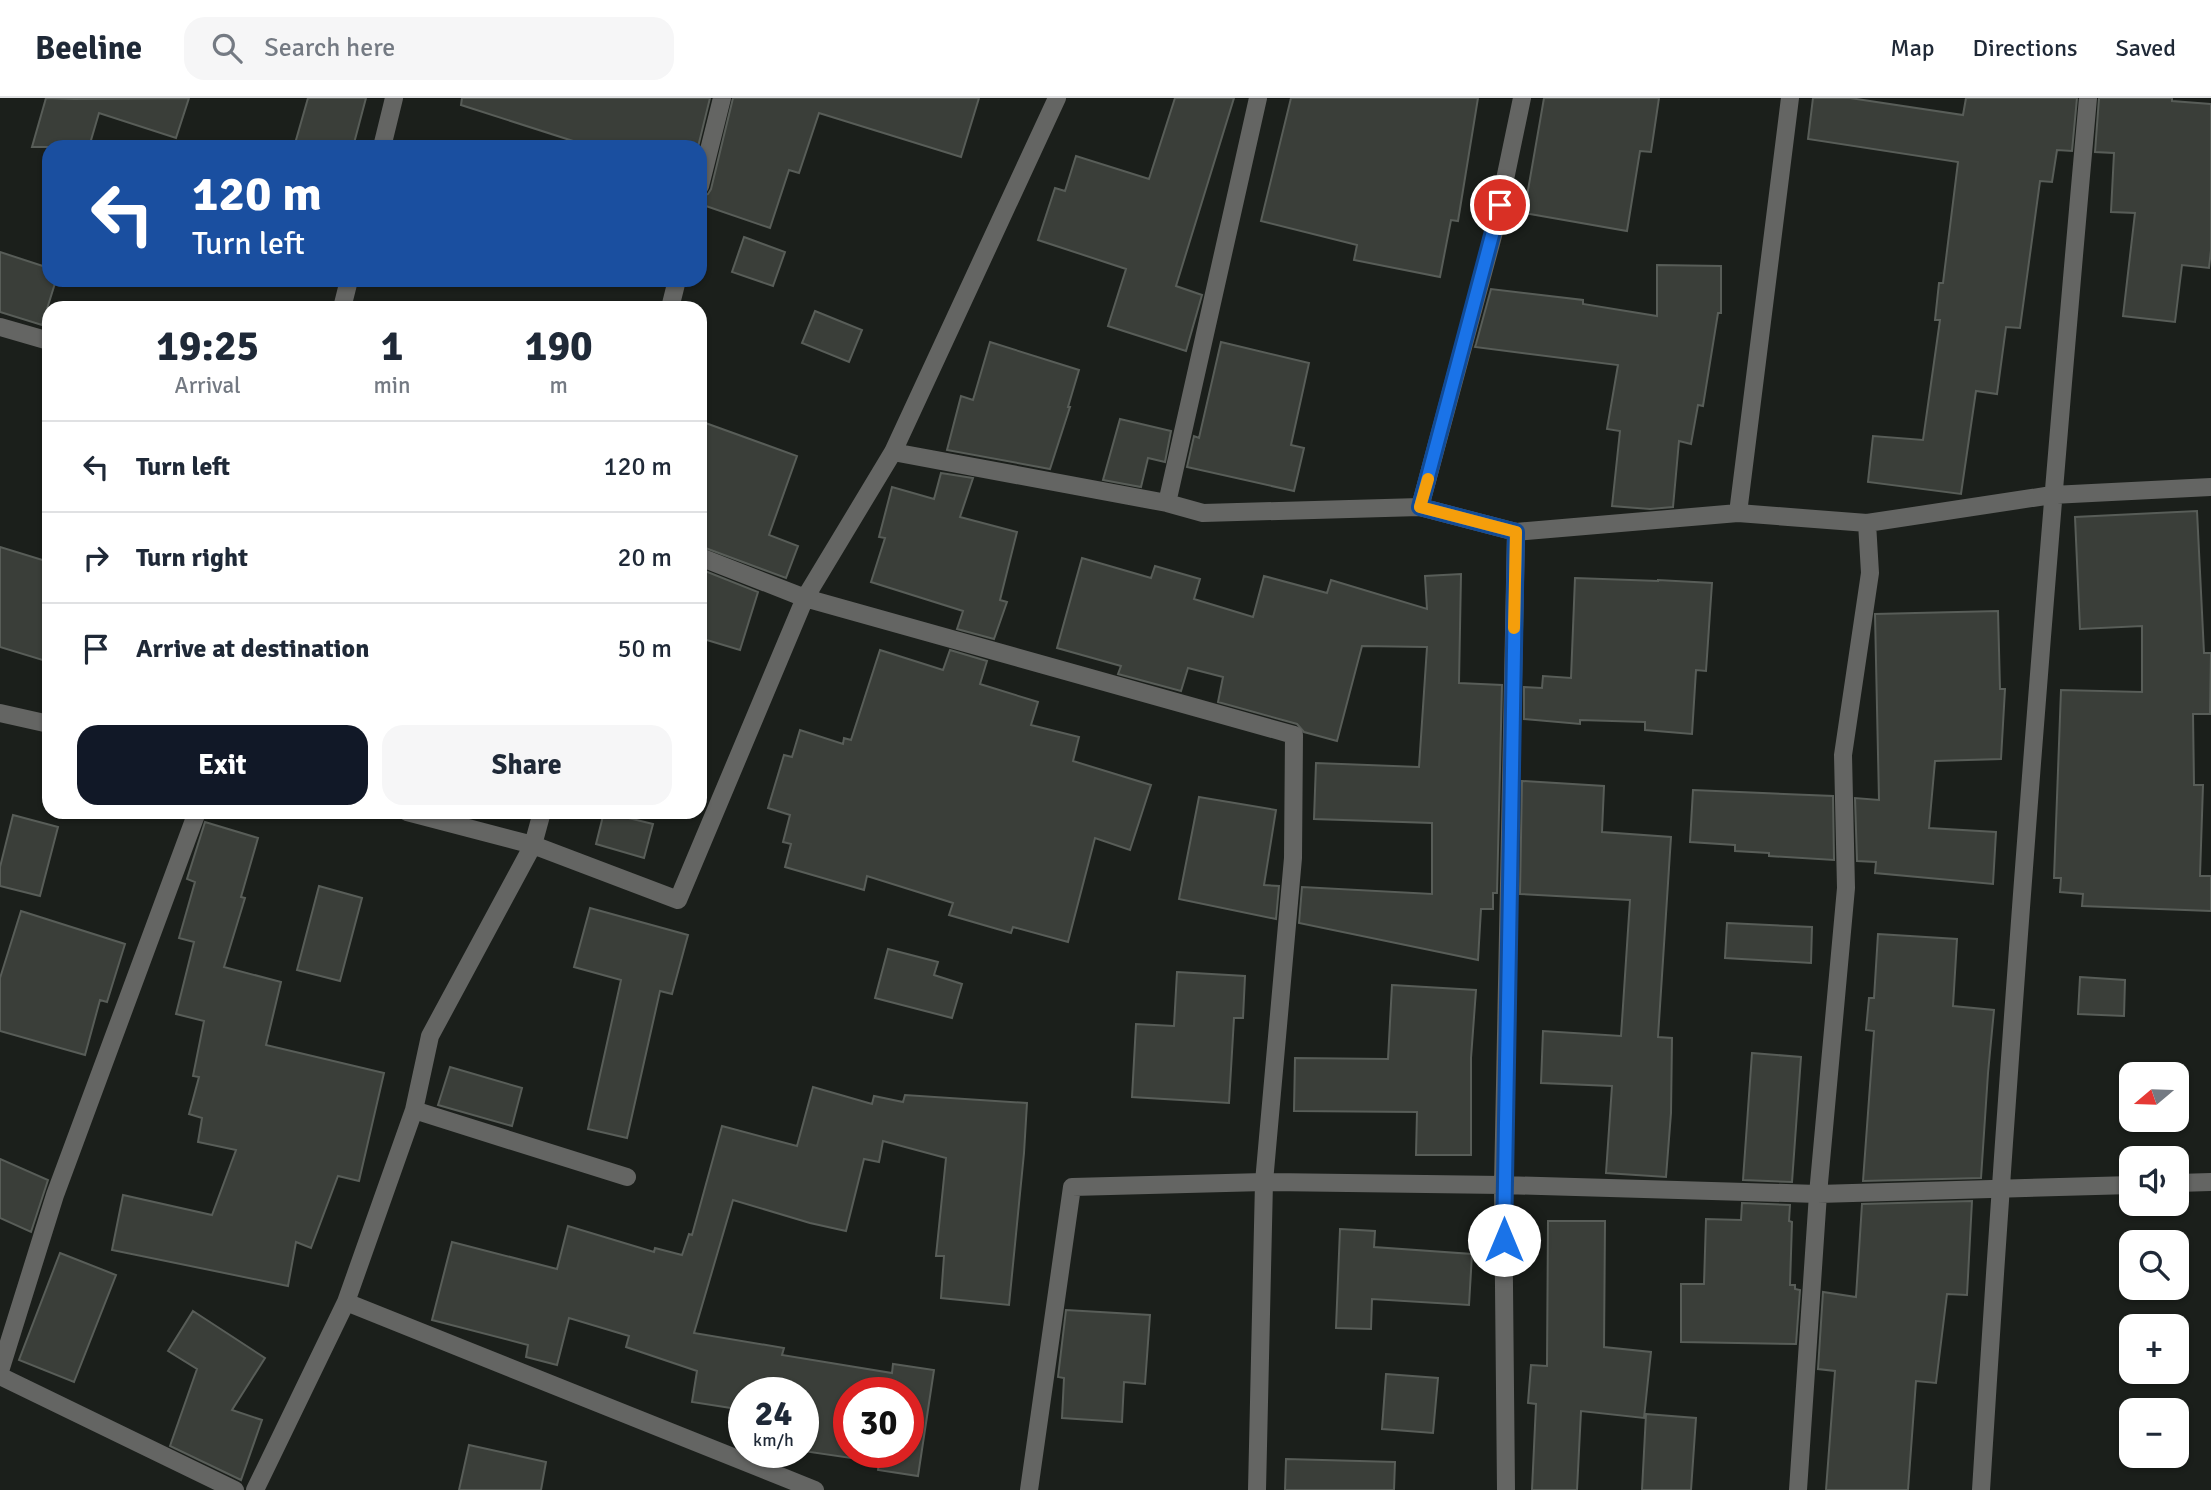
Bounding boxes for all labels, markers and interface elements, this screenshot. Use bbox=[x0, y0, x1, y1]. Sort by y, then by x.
search box bbox=[184, 17, 674, 80]
text: Beeline bbox=[35, 28, 142, 69]
icon: search bbox=[208, 29, 246, 67]
text: Search here bbox=[264, 32, 395, 64]
text: Map bbox=[1890, 33, 1935, 63]
text: Directions bbox=[1973, 33, 2078, 63]
text: Saved bbox=[2116, 33, 2176, 63]
text: 120 m bbox=[192, 164, 322, 224]
icon: left bbox=[77, 168, 168, 259]
pin bbox=[1470, 175, 1530, 235]
icon: arrive bbox=[1481, 186, 1519, 224]
text: Turn left bbox=[192, 224, 305, 263]
text: 19:25 bbox=[156, 321, 259, 372]
text: 1 bbox=[381, 321, 403, 372]
text: 190 bbox=[525, 321, 593, 372]
text: Arrival bbox=[175, 371, 241, 400]
text: min bbox=[373, 371, 411, 400]
text: m bbox=[550, 371, 568, 400]
icon: left bbox=[77, 448, 115, 486]
text: Turn left bbox=[136, 451, 230, 483]
text: 120 m bbox=[603, 451, 672, 483]
icon: right bbox=[77, 539, 115, 577]
text: Turn right bbox=[136, 542, 248, 574]
text: 20 m bbox=[617, 542, 672, 574]
icon: arrive bbox=[77, 630, 115, 668]
text: Arrive at destination bbox=[136, 633, 369, 665]
text: 50 m bbox=[617, 633, 672, 665]
button: Exit bbox=[77, 725, 368, 805]
button: Share bbox=[382, 725, 672, 805]
north arrow bbox=[2119, 1062, 2189, 1132]
map controls bbox=[2119, 1062, 2189, 1468]
button: sound bbox=[2119, 1146, 2189, 1216]
position arrow bbox=[1467, 1203, 1541, 1277]
button: search bbox=[2119, 1230, 2189, 1300]
button: + bbox=[2119, 1314, 2189, 1384]
speed limit sign: 30 bbox=[833, 1377, 924, 1468]
text: 24 bbox=[755, 1392, 792, 1435]
button: − bbox=[2119, 1398, 2189, 1468]
text: km/h bbox=[753, 1429, 794, 1451]

